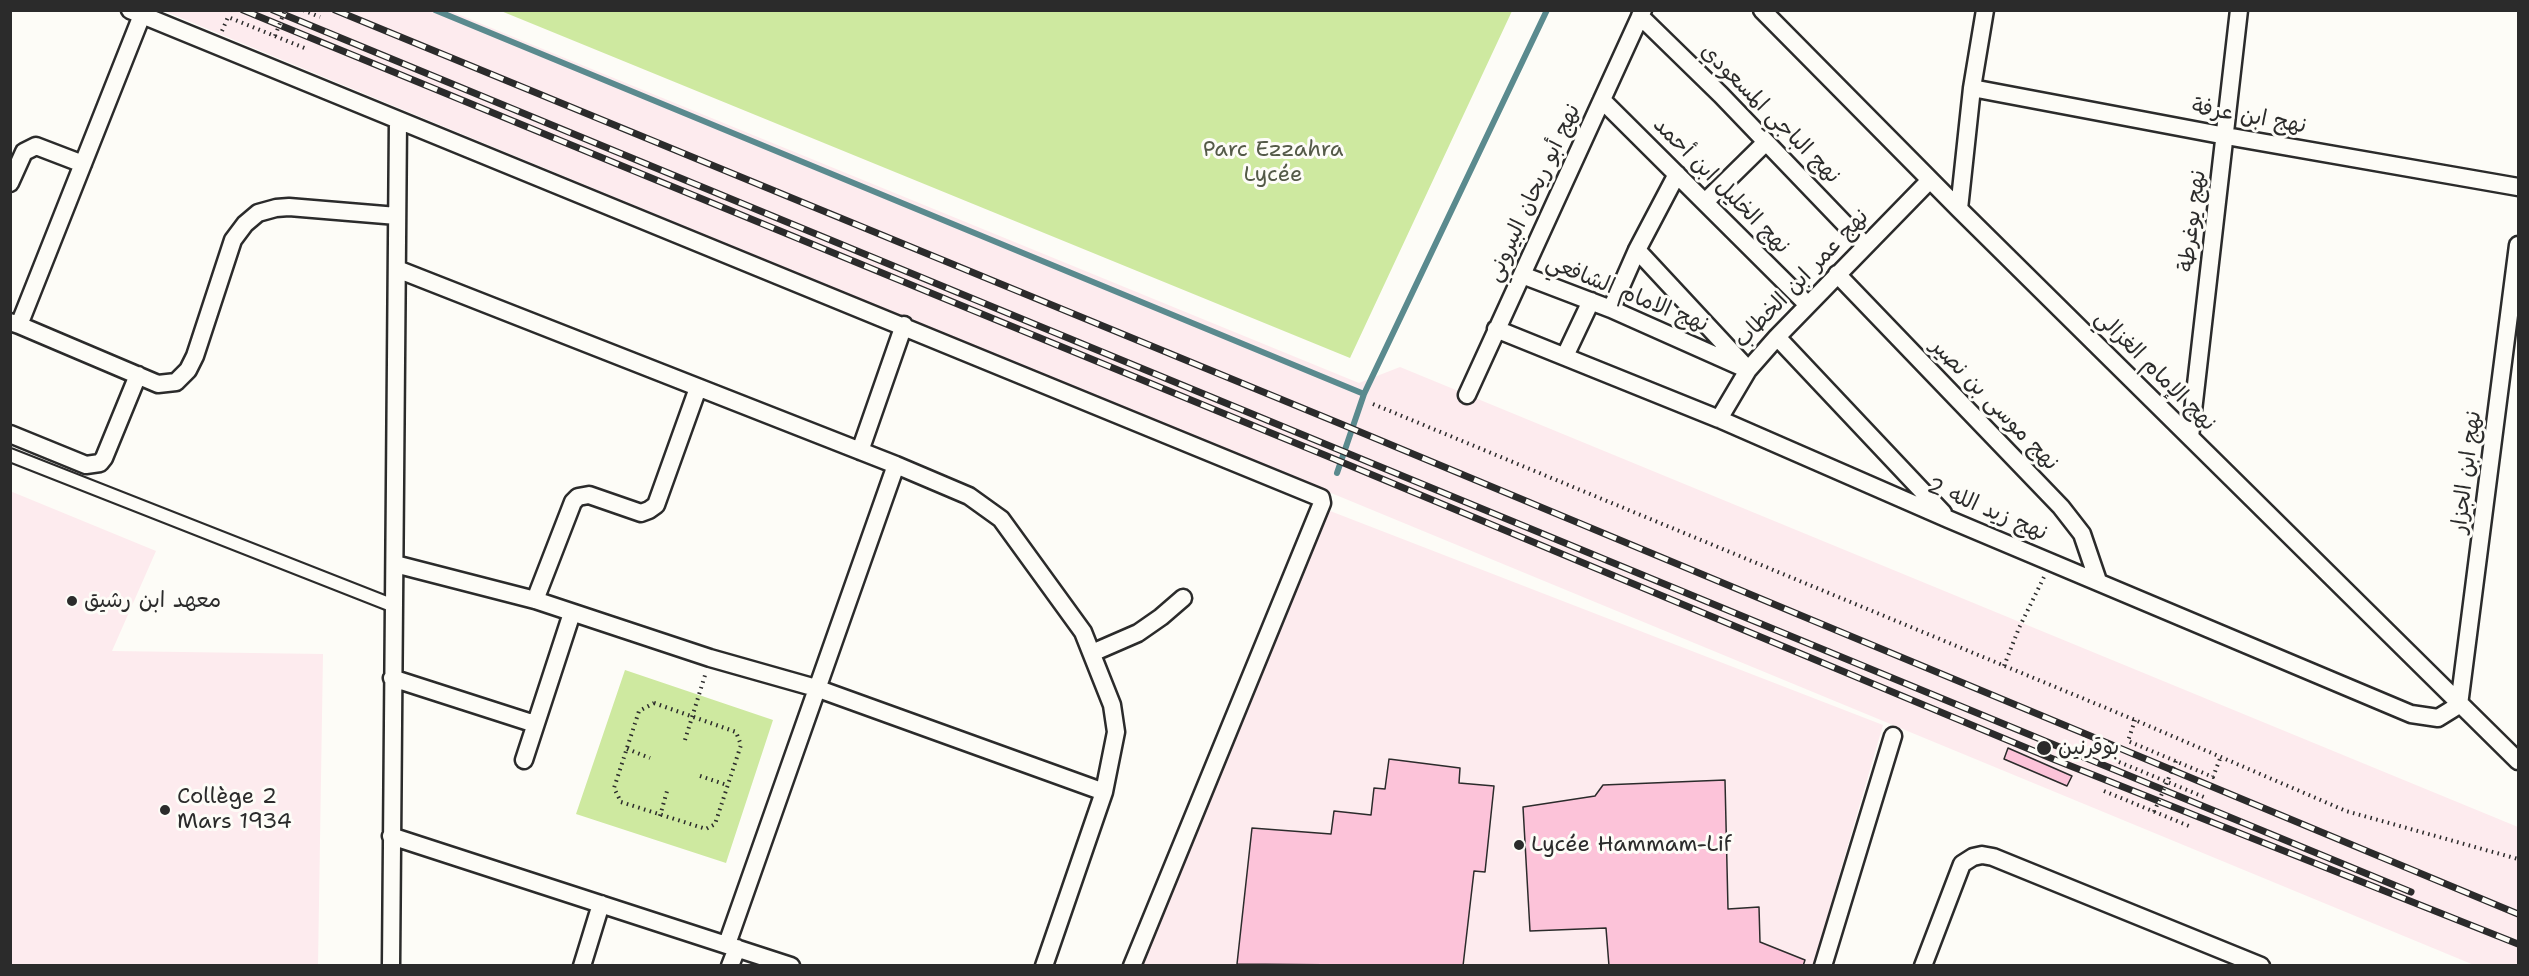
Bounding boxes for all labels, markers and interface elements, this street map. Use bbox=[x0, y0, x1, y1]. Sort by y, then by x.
street label: نهج الباجي المسعودي bbox=[1695, 39, 1845, 189]
street label: نهج ابن عرفة bbox=[2190, 94, 2308, 140]
street label: نهج أبو ريحان البيروني bbox=[1481, 100, 1587, 286]
street label: نهج الخليل ابن أحمد bbox=[1647, 112, 1795, 260]
park label: Parc Ezzahra Lycée bbox=[1203, 137, 1343, 188]
street label: نهج يوغرطة bbox=[2174, 169, 2212, 273]
street label: نهج عمر ابن الخطاب bbox=[1729, 204, 1875, 354]
street label: نهج الامام الشافعي bbox=[1542, 249, 1712, 339]
street label: نهج الإمام الغزالي bbox=[2089, 305, 2221, 437]
street label: نهج موسى بن نصير bbox=[1924, 334, 2064, 476]
street label: نهج ابن الجزار bbox=[2446, 409, 2488, 535]
street label: نهج زيد الله 2 bbox=[1923, 473, 2051, 547]
place label: معهد ابن رشيق bbox=[84, 588, 221, 614]
marker: معهد ابن رشيق bbox=[65, 594, 79, 608]
place label: بوقرنين bbox=[2058, 735, 2119, 761]
marker: بوقرنين bbox=[2035, 739, 2053, 757]
place label: Collège 2 Mars 1934 bbox=[177, 784, 292, 836]
marker: Collège 2 Mars 1934 bbox=[158, 803, 172, 817]
place label: Lycée Hammam-Lif bbox=[1531, 832, 1732, 858]
marker: Lycée Hammam-Lif bbox=[1512, 838, 1526, 852]

